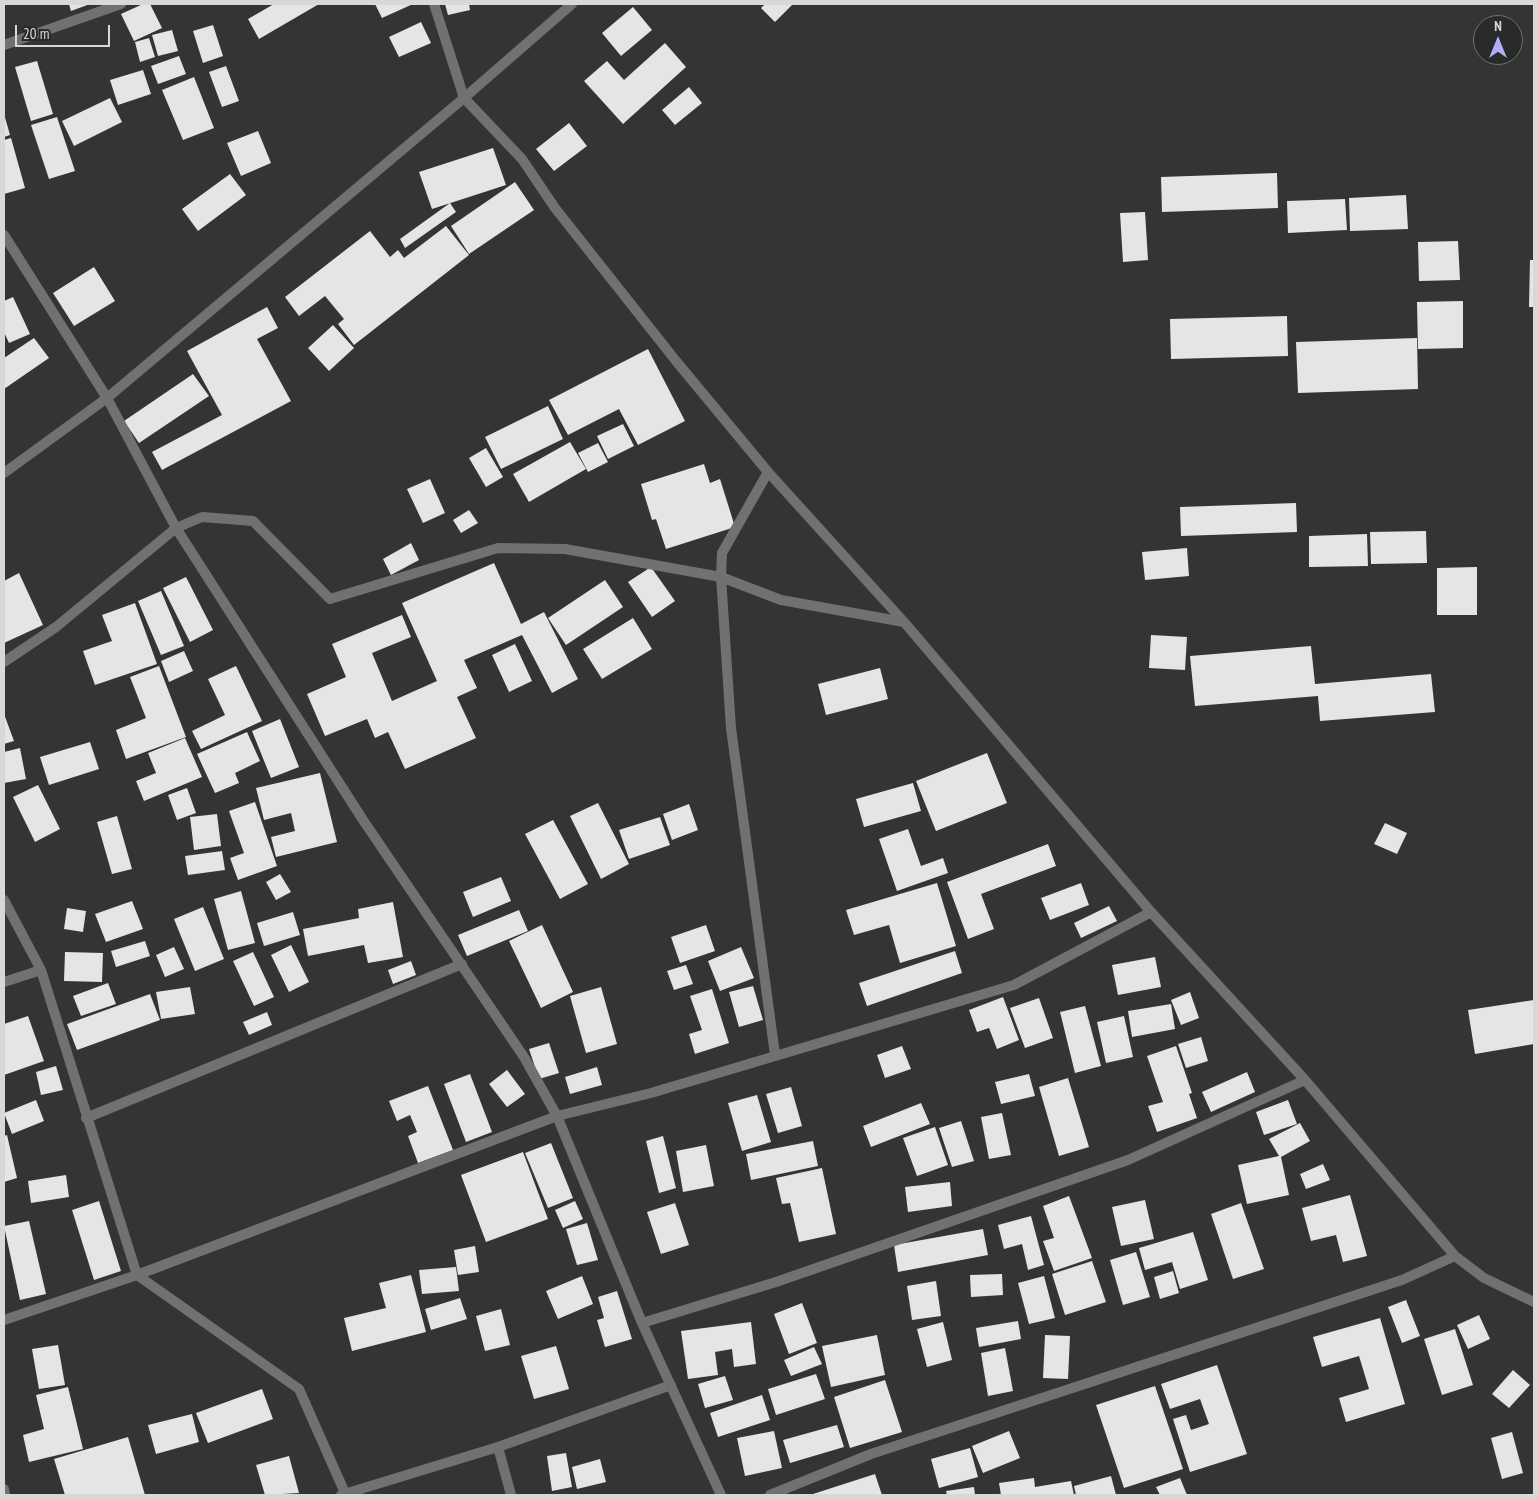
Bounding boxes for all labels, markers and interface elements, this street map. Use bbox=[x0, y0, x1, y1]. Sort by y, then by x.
scale bar bbox=[18, 15, 112, 47]
north arrow bbox=[1473, 15, 1523, 65]
text: N bbox=[1494, 17, 1502, 35]
text: 20 m bbox=[23, 24, 49, 43]

